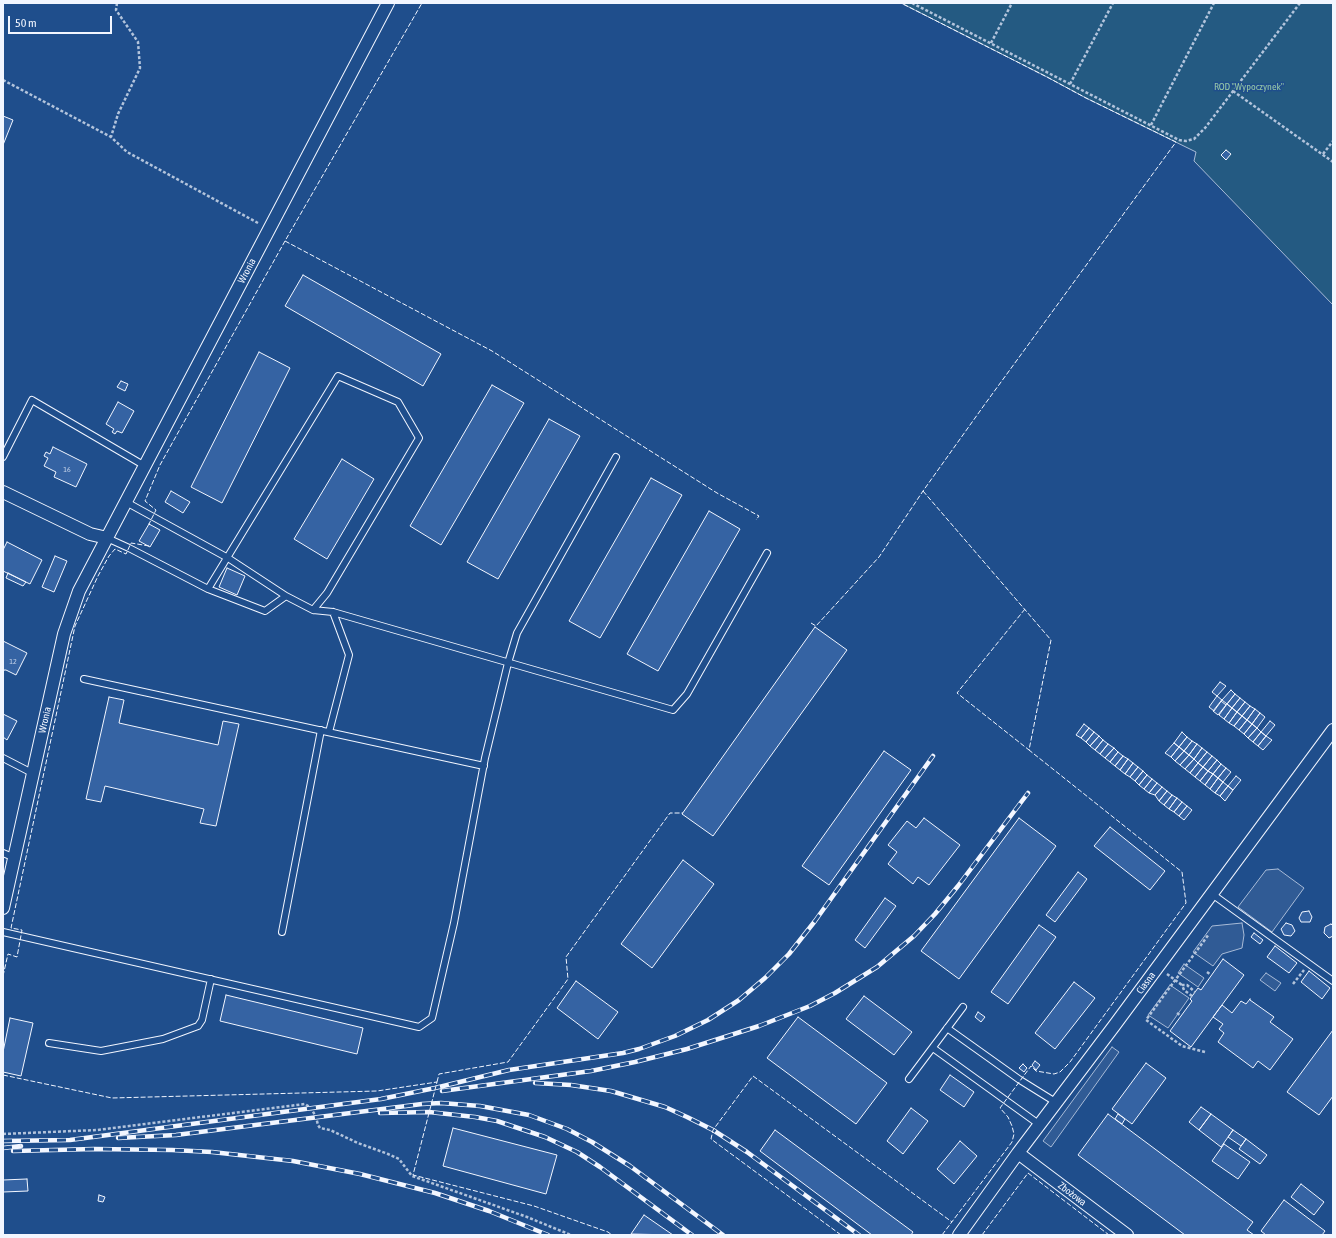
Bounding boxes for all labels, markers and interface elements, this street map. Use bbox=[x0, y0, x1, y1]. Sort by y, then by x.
scale bar bbox=[10, 8, 114, 34]
text: 50 m bbox=[15, 16, 37, 30]
park label: ROD "Wypoczynek" bbox=[1214, 81, 1284, 93]
street label: Wronia bbox=[235, 256, 259, 286]
house number: 16 bbox=[63, 464, 71, 474]
house number: 12 bbox=[9, 656, 17, 666]
street label: Wronia bbox=[36, 706, 54, 734]
street label: Ciasna bbox=[1134, 970, 1158, 996]
street label: Zbożowa bbox=[1055, 1179, 1089, 1209]

